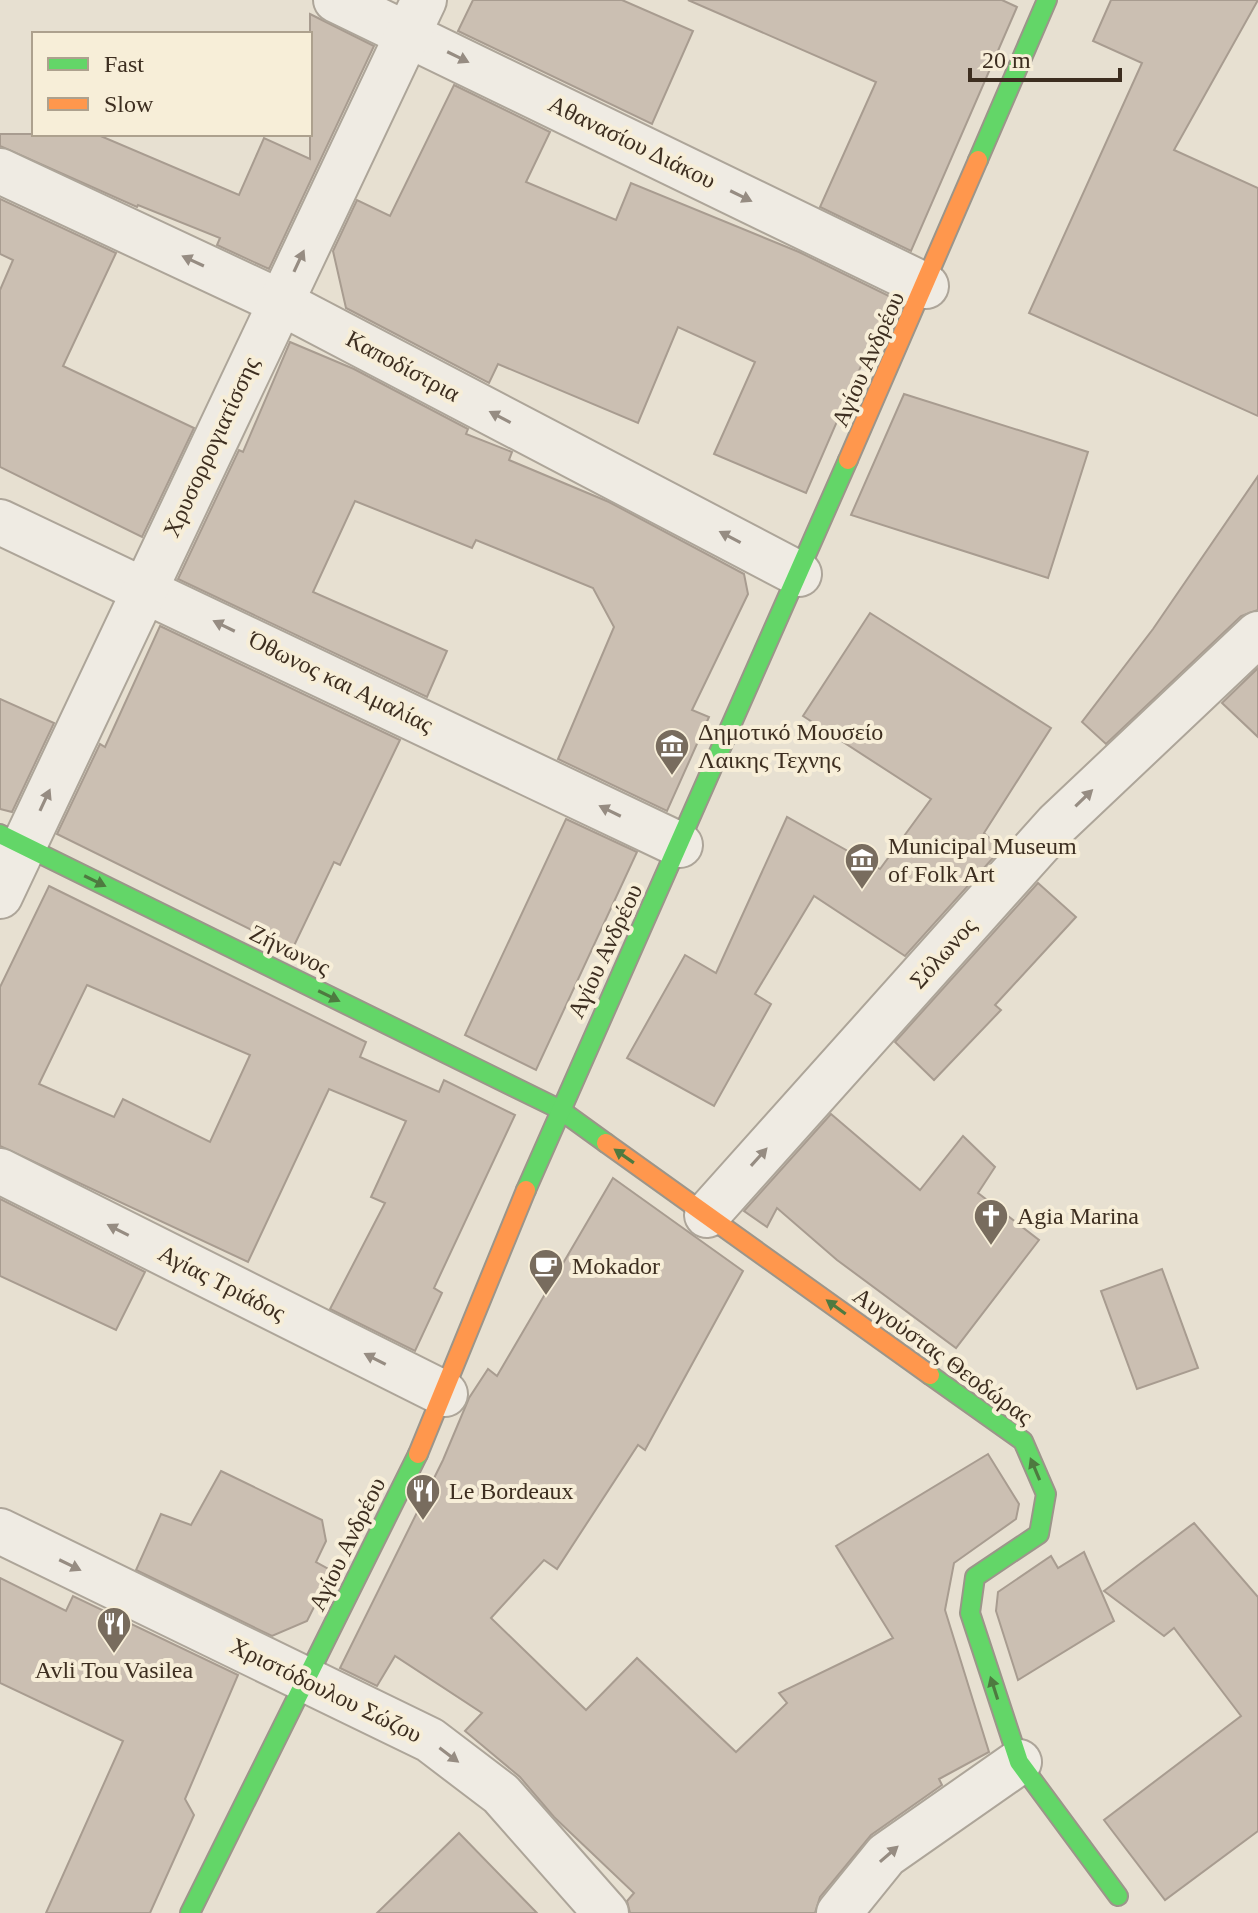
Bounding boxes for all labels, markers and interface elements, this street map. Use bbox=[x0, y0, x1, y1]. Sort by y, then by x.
legend bbox=[32, 32, 312, 136]
scale bar bbox=[970, 32, 1120, 82]
text: 20 m bbox=[982, 47, 1031, 73]
one-way arrow bbox=[446, 50, 469, 64]
text: Fast bbox=[104, 51, 144, 77]
street label: Αθανασίου Διάκου bbox=[544, 90, 720, 194]
text: Slow bbox=[104, 91, 154, 117]
one-way arrow bbox=[730, 189, 753, 203]
one-way arrow bbox=[292, 249, 306, 272]
one-way arrow bbox=[181, 254, 205, 268]
street label: Αγίου Ανδρέου bbox=[827, 288, 909, 430]
street label: Καποδίστρια bbox=[342, 325, 464, 407]
street label: Χρυσορρογιατίσσης bbox=[158, 352, 264, 541]
one-way arrow bbox=[489, 410, 511, 424]
one-way arrow bbox=[719, 531, 742, 544]
one-way arrow bbox=[212, 619, 236, 633]
street label: Όθωνος και Αμαλίας bbox=[244, 626, 438, 738]
place label: Δημοτικό Μουσείο Λαικης Τεχνης bbox=[698, 719, 883, 773]
museum icon: Δημοτικό Μουσείο Λαικης Τεχνης bbox=[653, 727, 691, 777]
one-way arrow bbox=[38, 788, 52, 812]
one-way arrow bbox=[1074, 789, 1093, 808]
one-way arrow bbox=[598, 804, 622, 818]
place label: Municipal Museum of Folk Art bbox=[888, 833, 1077, 887]
museum icon: Municipal Museum of Folk Art bbox=[843, 841, 881, 891]
one-way arrow bbox=[84, 874, 107, 888]
street label: Αγίου Ανδρέου bbox=[563, 880, 647, 1022]
street label: Σόλωνος bbox=[905, 912, 982, 994]
street label: Ζήνωνος bbox=[246, 919, 335, 981]
one-way arrow bbox=[317, 989, 340, 1002]
one-way arrow bbox=[750, 1147, 767, 1167]
one-way arrow bbox=[614, 1149, 635, 1164]
church icon: Agia Marina bbox=[972, 1197, 1010, 1247]
place label: Agia Marina bbox=[1017, 1203, 1139, 1229]
one-way arrow bbox=[106, 1223, 129, 1237]
street label: Αγίας Τριάδος bbox=[154, 1240, 290, 1326]
cafe icon: Mokador bbox=[527, 1247, 565, 1297]
place label: Mokador bbox=[572, 1253, 660, 1279]
street label: Αυγούστας Θεοδώρας bbox=[848, 1282, 1038, 1430]
one-way arrow bbox=[825, 1300, 846, 1315]
one-way arrow bbox=[364, 1353, 387, 1366]
one-way arrow bbox=[1028, 1457, 1041, 1480]
restaurant icon: Le Bordeaux bbox=[404, 1472, 442, 1522]
street label: Αγίου Ανδρέου bbox=[304, 1473, 390, 1615]
place label: Le Bordeaux bbox=[449, 1478, 574, 1504]
one-way arrow bbox=[58, 1558, 82, 1572]
restaurant icon: Avli Tou Vasilea bbox=[95, 1605, 133, 1655]
street label: Χριστόδουλου Σώζου bbox=[226, 1632, 426, 1748]
place label: Avli Tou Vasilea bbox=[35, 1657, 194, 1683]
one-way arrow bbox=[988, 1675, 1000, 1699]
one-way arrow bbox=[439, 1747, 459, 1763]
one-way arrow bbox=[879, 1846, 899, 1863]

